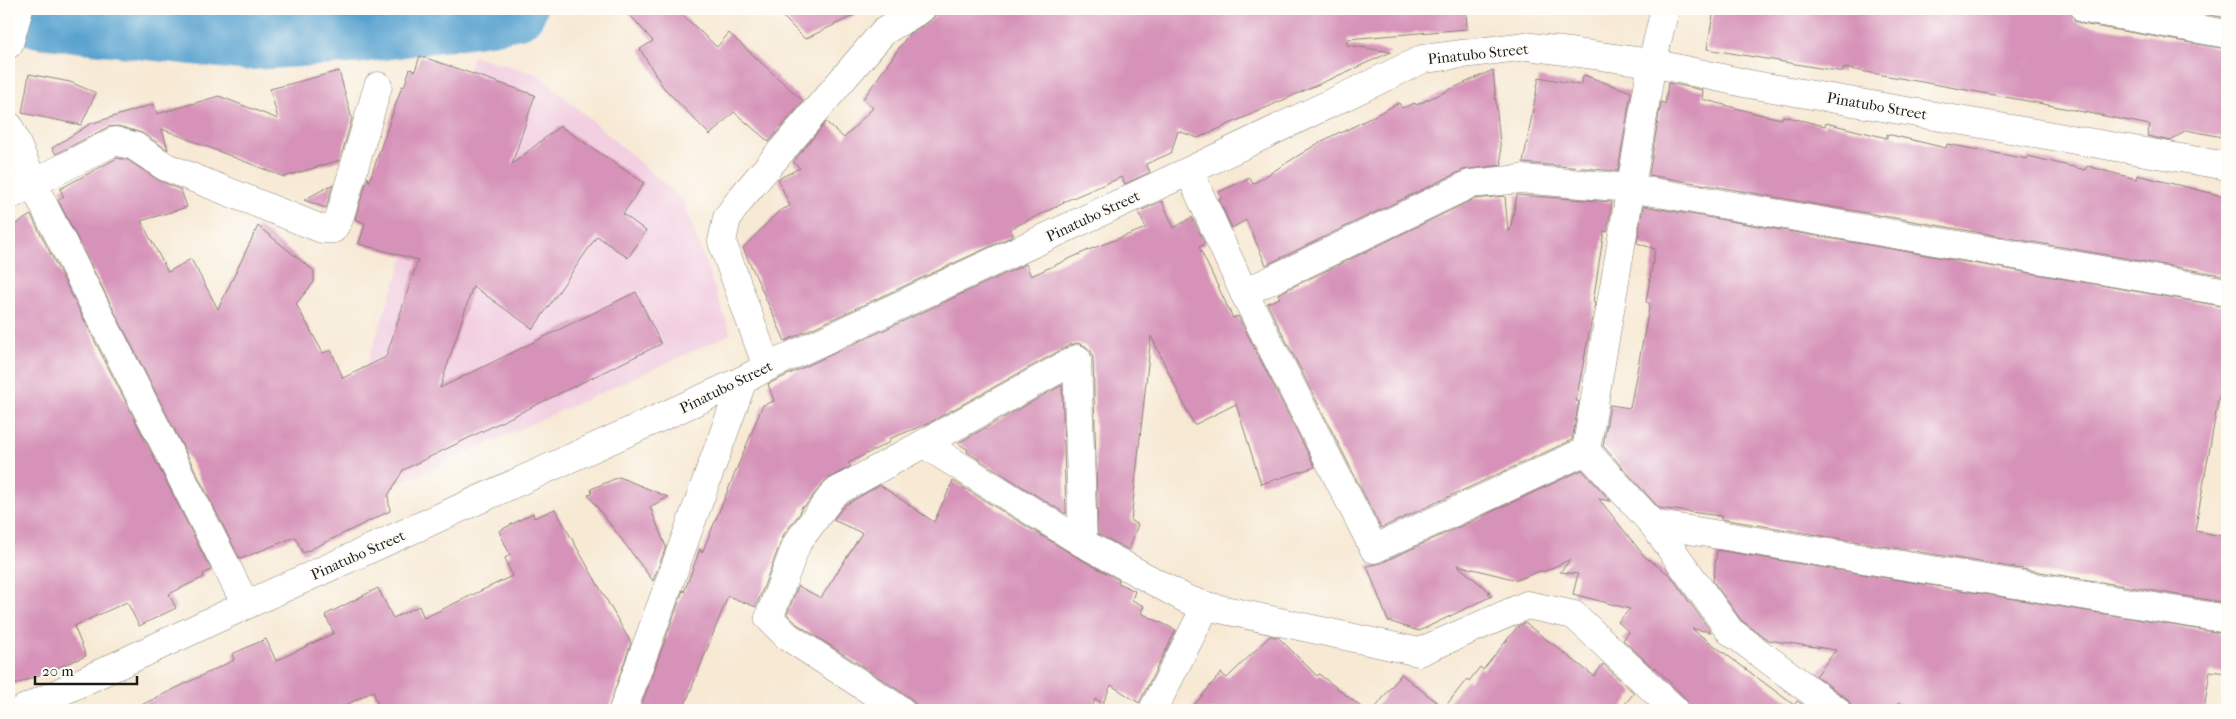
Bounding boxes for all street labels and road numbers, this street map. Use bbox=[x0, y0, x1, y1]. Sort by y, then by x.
street label: Pinatubo Street bbox=[1427, 40, 1530, 68]
street label: Pinatubo Street bbox=[1826, 88, 1929, 124]
street label: Pinatubo Street bbox=[1043, 186, 1143, 246]
street label: Pinatubo Street bbox=[677, 356, 776, 417]
street label: Pinatubo Street bbox=[308, 526, 408, 584]

